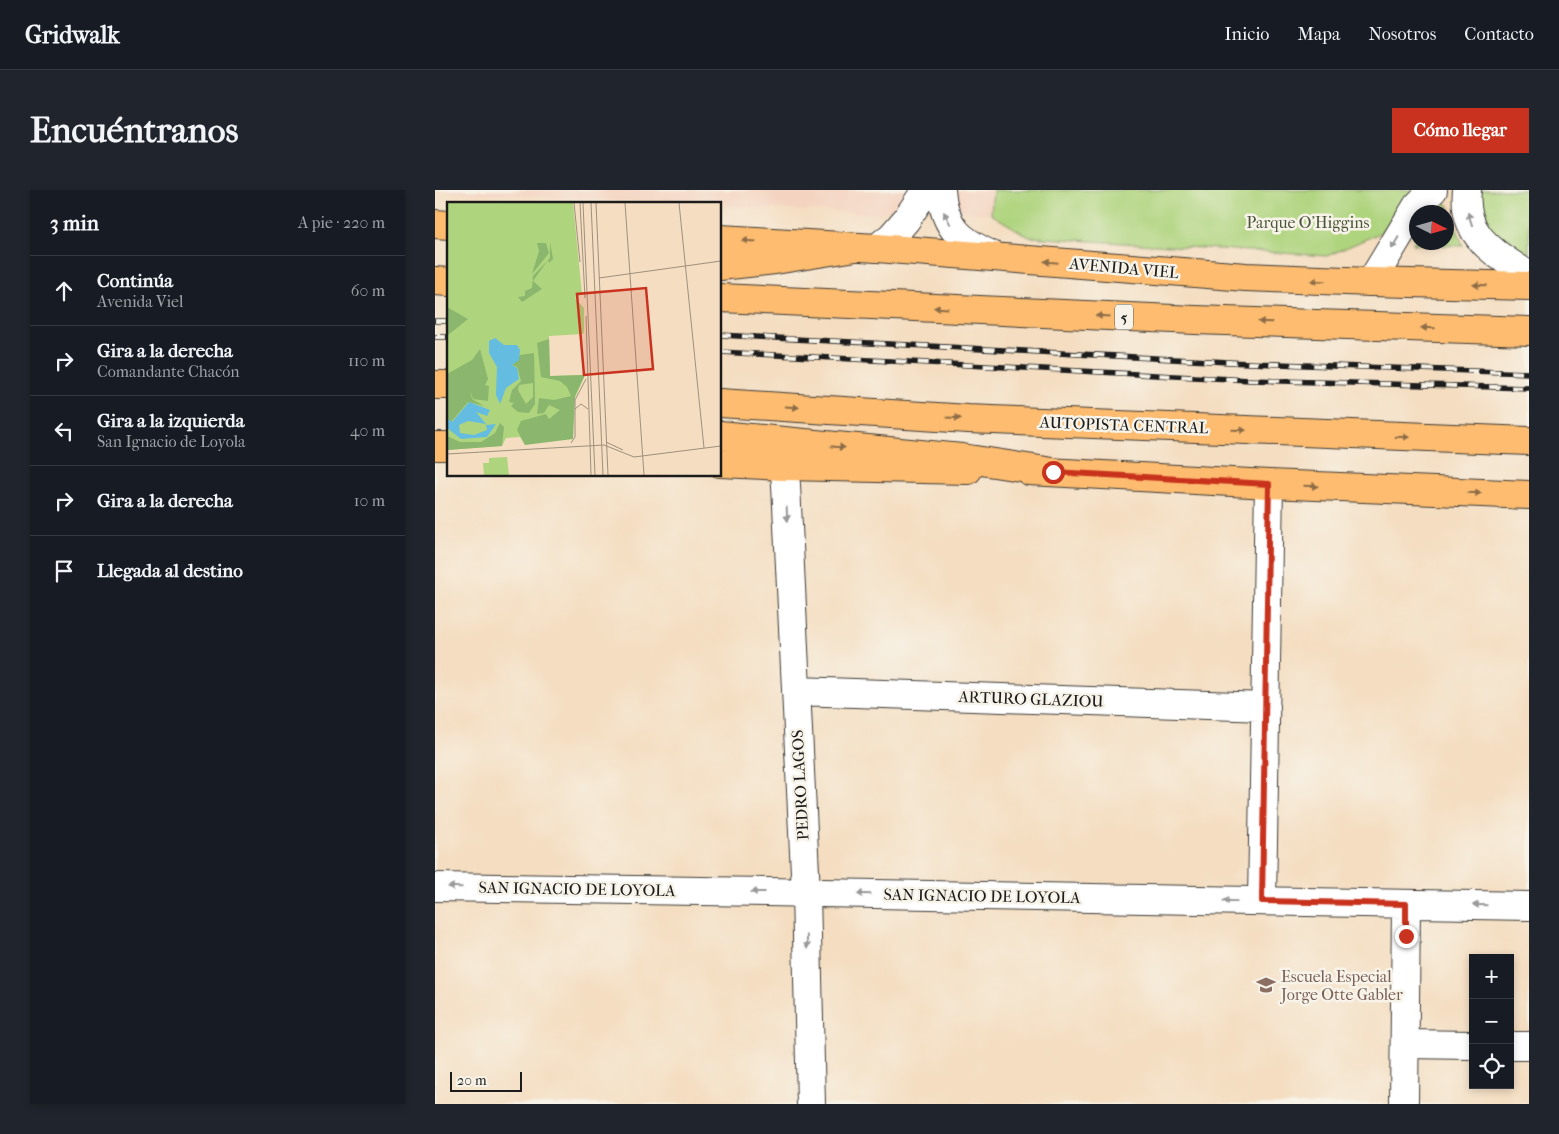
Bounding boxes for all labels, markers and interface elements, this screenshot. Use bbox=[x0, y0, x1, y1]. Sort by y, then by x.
text: Gridwalk bbox=[25, 21, 120, 49]
text: Inicio bbox=[1225, 24, 1270, 45]
text: Mapa bbox=[1298, 24, 1340, 45]
text: Nosotros bbox=[1368, 24, 1436, 45]
text: Contacto bbox=[1464, 24, 1534, 45]
button: Cómo llegar bbox=[1392, 108, 1529, 153]
text: Encuéntranos bbox=[30, 110, 238, 151]
inset map bbox=[447, 202, 721, 476]
north arrow bbox=[1409, 205, 1454, 250]
one-way arrow bbox=[943, 210, 951, 225]
text: 3 min bbox=[50, 211, 99, 235]
one-way arrow bbox=[1466, 212, 1473, 227]
text: A pie · 220 m bbox=[298, 213, 385, 232]
park label: Parque O'Higgins bbox=[1247, 213, 1369, 232]
one-way arrow bbox=[741, 236, 757, 244]
one-way arrow bbox=[1390, 237, 1399, 250]
street label: AVENIDA VIEL bbox=[1068, 254, 1180, 282]
one-way arrow bbox=[1043, 257, 1059, 265]
text: Continúa bbox=[97, 270, 173, 292]
icon: ahead bbox=[50, 277, 78, 305]
one-way arrow bbox=[1310, 277, 1326, 285]
text: 60 m bbox=[351, 281, 385, 300]
one-way arrow bbox=[1472, 281, 1488, 289]
text: Avenida Viel bbox=[97, 292, 183, 311]
one-way arrow bbox=[932, 303, 948, 311]
road number: 5 bbox=[1115, 304, 1133, 330]
one-way arrow bbox=[1095, 311, 1111, 319]
one-way arrow bbox=[1257, 318, 1273, 326]
one-way arrow bbox=[1420, 323, 1436, 331]
text: Gira a la derecha bbox=[97, 340, 233, 362]
icon: right bbox=[50, 347, 78, 375]
text: 110 m bbox=[348, 351, 385, 370]
text: Comandante Chacón bbox=[97, 362, 240, 381]
one-way arrow bbox=[785, 404, 801, 412]
text: Gira a la izquierda bbox=[97, 410, 244, 432]
street label: AUTOPISTA CENTRAL bbox=[1038, 413, 1209, 437]
one-way arrow bbox=[947, 414, 963, 422]
icon: left bbox=[50, 417, 78, 445]
text: 40 m bbox=[350, 421, 385, 440]
one-way arrow bbox=[1231, 426, 1247, 434]
text: San Ignacio de Loyola bbox=[97, 432, 245, 451]
one-way arrow bbox=[1394, 433, 1410, 441]
one-way arrow bbox=[830, 444, 846, 452]
route start bbox=[1042, 461, 1065, 484]
one-way arrow bbox=[1304, 482, 1320, 490]
icon: right bbox=[50, 487, 78, 515]
one-way arrow bbox=[1466, 489, 1482, 497]
text: Gira a la derecha bbox=[97, 490, 233, 512]
text: 10 m bbox=[354, 491, 385, 510]
one-way arrow bbox=[784, 507, 792, 523]
icon: arrive bbox=[50, 557, 78, 585]
text: Llegada al destino bbox=[97, 560, 243, 582]
street label: ARTURO GLAZIOU bbox=[957, 687, 1105, 711]
street label: PEDRO LAGOS bbox=[788, 729, 812, 841]
street label: SAN IGNACIO DE LOYOLA bbox=[478, 878, 676, 900]
one-way arrow bbox=[447, 883, 463, 891]
street label: SAN IGNACIO DE LOYOLA bbox=[883, 885, 1081, 907]
one-way arrow bbox=[749, 888, 765, 896]
one-way arrow bbox=[856, 890, 872, 898]
one-way arrow bbox=[1222, 897, 1238, 905]
one-way arrow bbox=[1472, 901, 1488, 909]
route end bbox=[1395, 925, 1418, 948]
one-way arrow bbox=[804, 934, 812, 950]
map controls bbox=[1469, 954, 1514, 1089]
button: + bbox=[1469, 954, 1514, 999]
place label: Escuela Especial Jorge Otte Gabler bbox=[1279, 967, 1403, 1004]
school or university icon: Escuela Especial Jorge Otte Gabler bbox=[1255, 974, 1277, 996]
button: − bbox=[1469, 999, 1514, 1044]
button: locate bbox=[1469, 1044, 1514, 1089]
scale bar bbox=[450, 1069, 523, 1092]
text: 20 m bbox=[457, 1072, 487, 1089]

